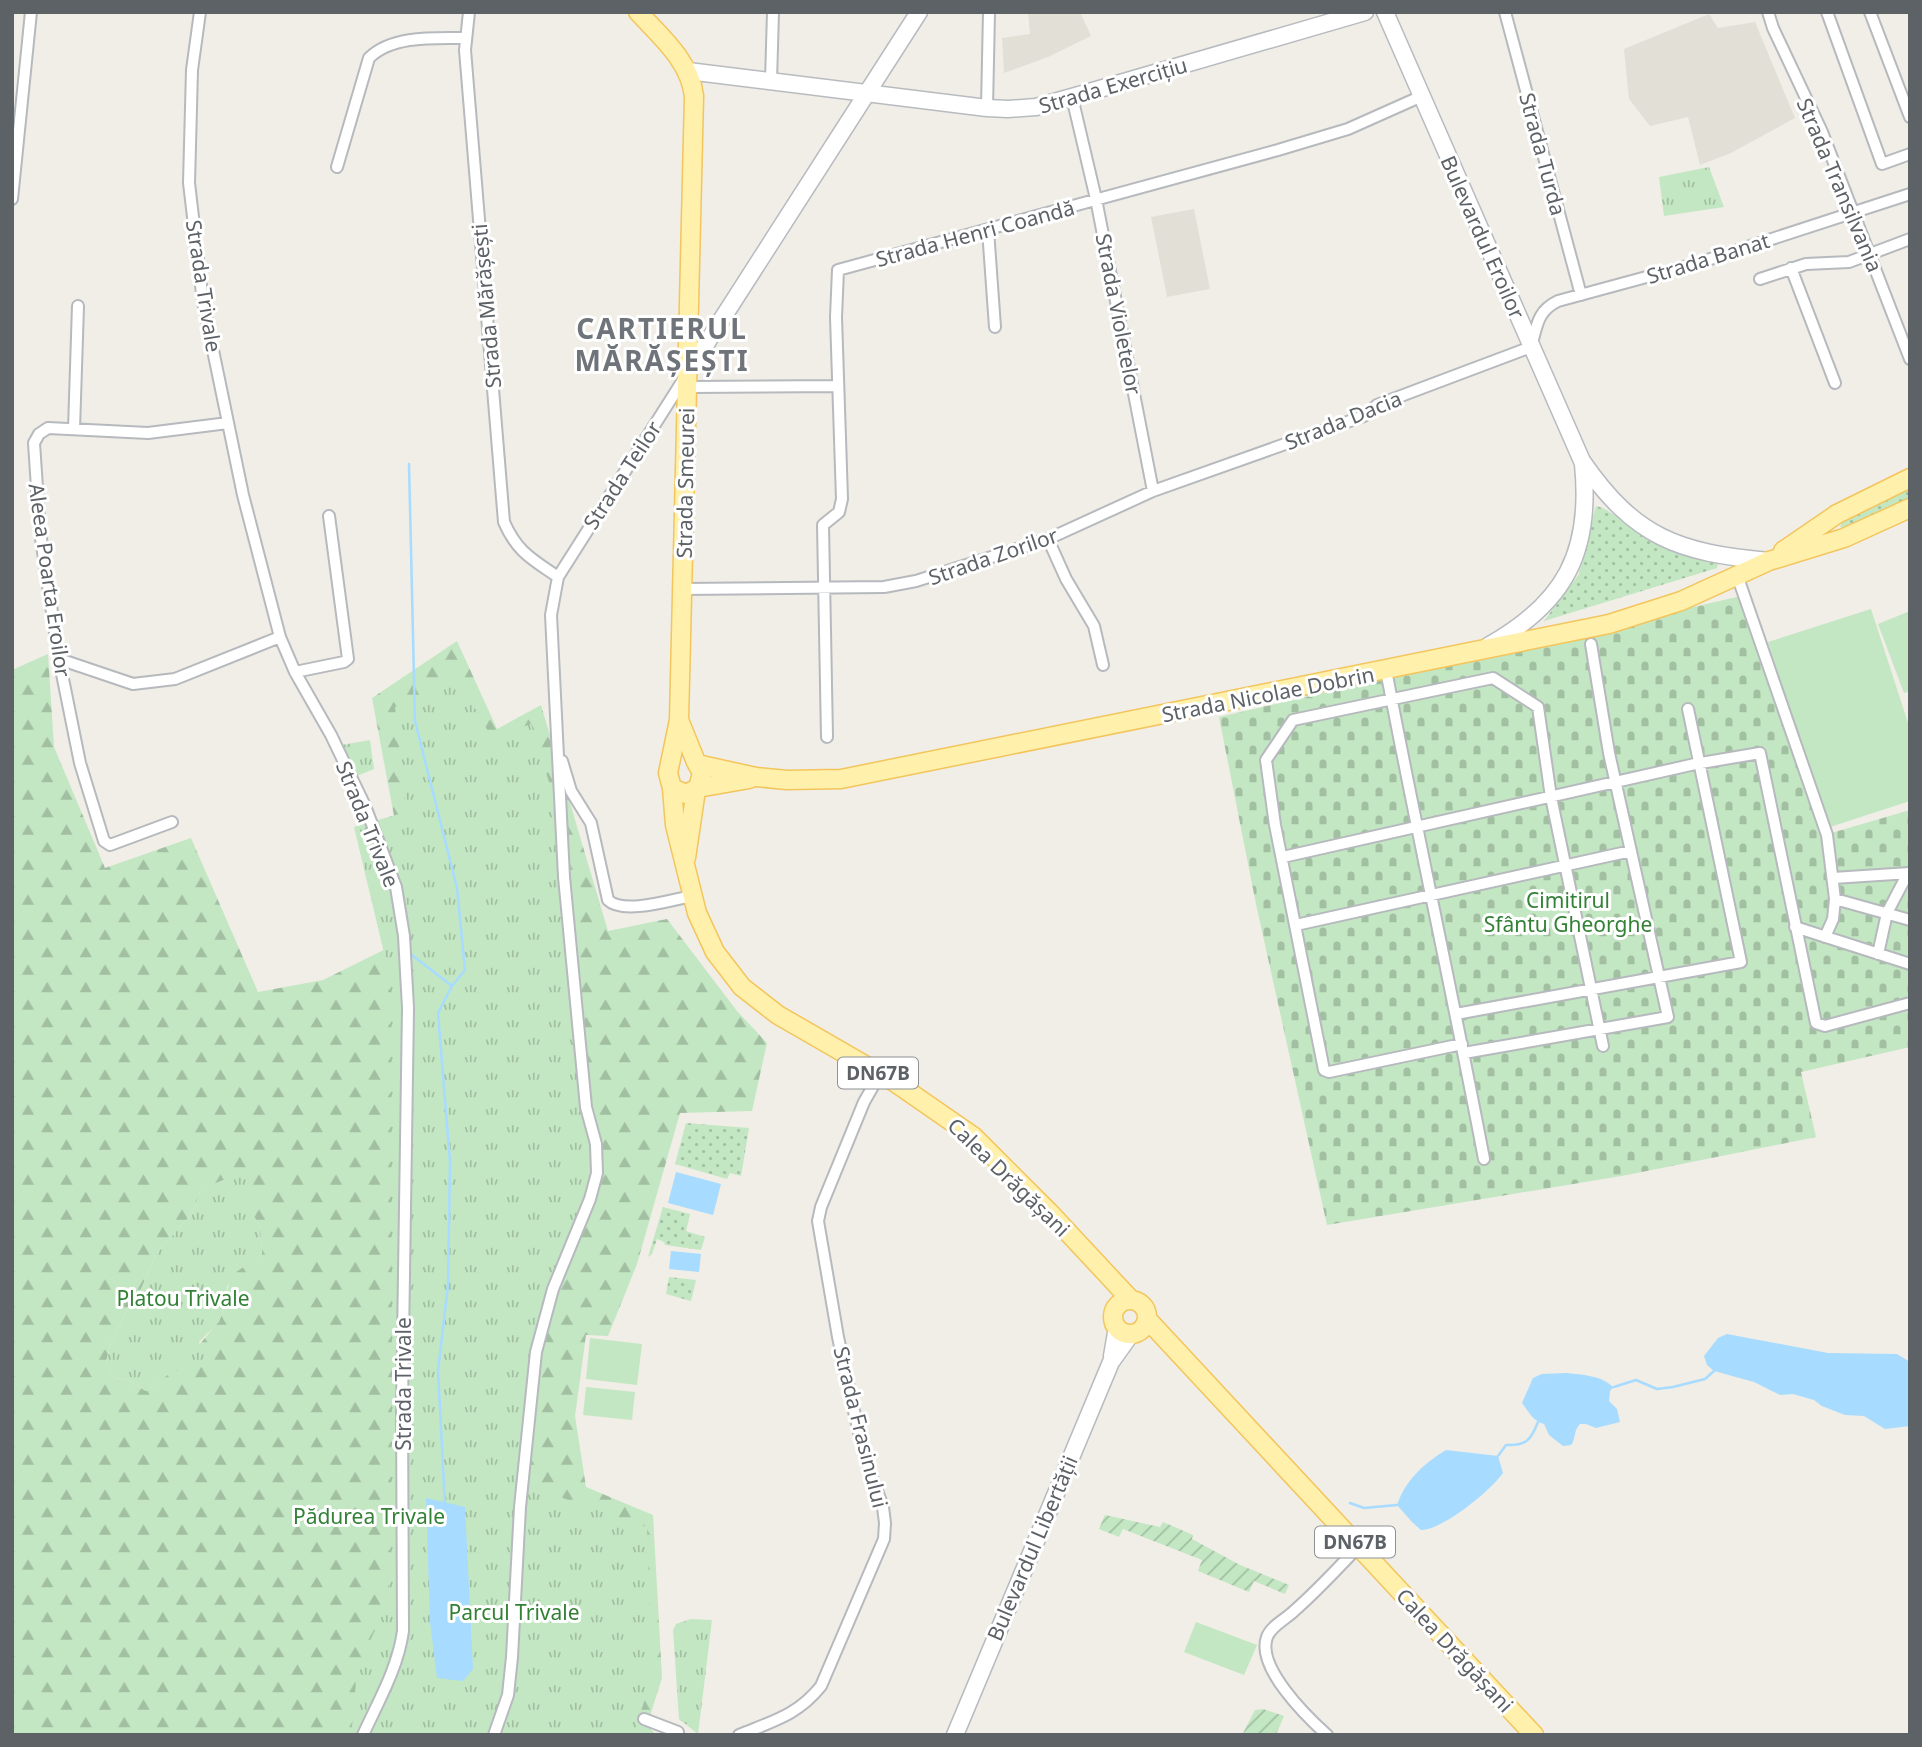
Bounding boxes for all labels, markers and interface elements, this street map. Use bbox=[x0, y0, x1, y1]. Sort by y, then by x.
street label: Strada Exercițiu bbox=[1035, 50, 1191, 120]
street label: Strada Turda bbox=[1513, 90, 1573, 218]
street label: Strada Transilvania bbox=[1791, 94, 1889, 276]
street label: Bulevardul Eroilor bbox=[1434, 151, 1532, 323]
street label: Strada Henri Coandă bbox=[873, 193, 1077, 273]
street label: Strada Trivale bbox=[180, 218, 228, 354]
street label: Strada Mărășești bbox=[465, 223, 507, 389]
street label: Strada Banat bbox=[1643, 226, 1773, 290]
street label: Strada Violetelor bbox=[1090, 231, 1148, 397]
district label: CARTIERUL MĂRĂȘEȘTI bbox=[574, 309, 750, 379]
street label: Strada Dacia bbox=[1280, 384, 1406, 456]
street label: Strada Smeurei bbox=[670, 407, 700, 559]
street label: Strada Teilor bbox=[577, 415, 668, 534]
street label: Aleea Poarta Eroilor bbox=[23, 481, 77, 679]
street label: Strada Zorilor bbox=[925, 521, 1062, 591]
street label: Strada Nicolae Dobrin bbox=[1159, 660, 1377, 728]
street label: Strada Trivale bbox=[330, 757, 406, 891]
park label: Cimitirul Sfântu Gheorghe bbox=[1484, 886, 1652, 938]
road number: DN67B bbox=[838, 1058, 918, 1088]
street label: Calea Drăgășani bbox=[942, 1111, 1076, 1243]
park label: Platou Trivale bbox=[116, 1284, 250, 1312]
street label: Strada Trivale bbox=[389, 1317, 417, 1451]
street label: Strada Frasinului bbox=[827, 1343, 895, 1511]
street label: Bulevardul Libertății bbox=[980, 1451, 1084, 1645]
park label: Pădurea Trivale bbox=[293, 1502, 445, 1530]
road number: DN67B bbox=[1315, 1526, 1395, 1558]
street label: Calea Drăgășani bbox=[1390, 1582, 1520, 1718]
park label: Parcul Trivale bbox=[448, 1598, 580, 1626]

